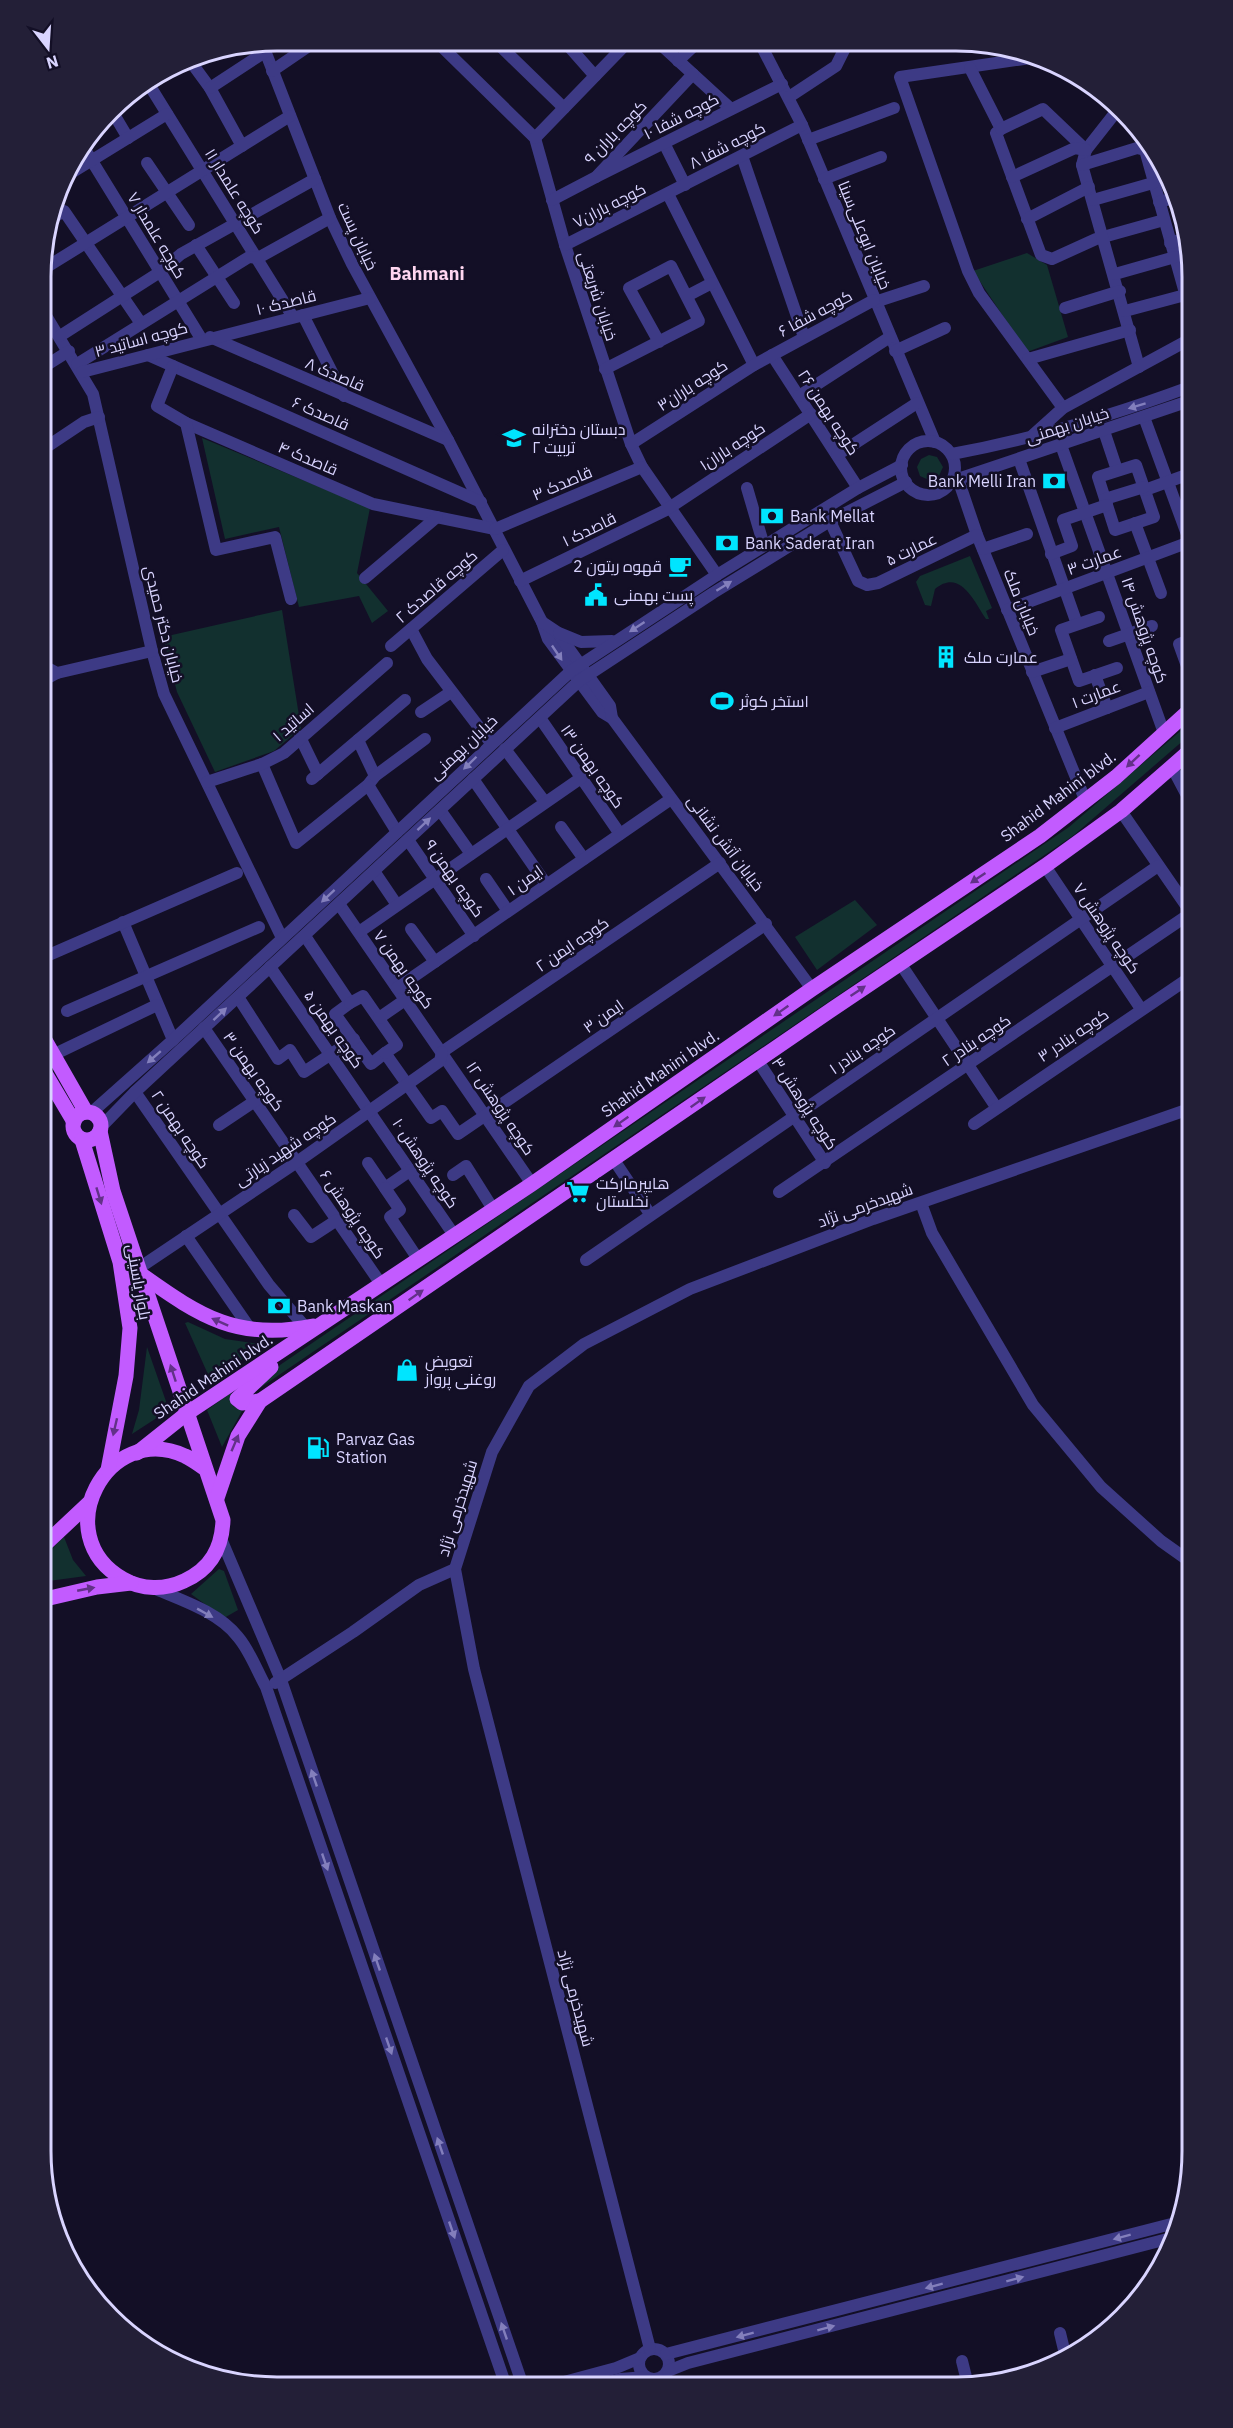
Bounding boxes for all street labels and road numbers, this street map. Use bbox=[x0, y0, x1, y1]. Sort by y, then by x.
street label: کوچه شفا ۱۰ bbox=[640, 88, 723, 145]
street label: کوچه باران ۹ bbox=[580, 96, 652, 170]
street label: کوچه شفا ۸ bbox=[685, 117, 769, 175]
street label: کوچه علمدار ۱۱ bbox=[199, 145, 269, 239]
street label: کوچه باران۷ bbox=[569, 178, 650, 234]
street label: خیابان ابوعلی‌سینا bbox=[833, 178, 896, 293]
street label: کوچه علمدار ۷ bbox=[122, 188, 191, 283]
street label: خیابان پست bbox=[332, 199, 382, 274]
street label: خیابان شریعتی bbox=[573, 249, 622, 344]
street label: قاصدک ۱۰ bbox=[254, 285, 318, 319]
street label: کوچه شفا ۶ bbox=[775, 285, 856, 343]
street label: کوچه اساتید ۳ bbox=[92, 317, 190, 363]
street label: قاصدک ۸ bbox=[302, 353, 368, 395]
street label: کوچه باران۳ bbox=[653, 355, 732, 417]
street label: کوچه بهمن ۲۶ bbox=[792, 366, 864, 460]
street label: قاصدک ۶ bbox=[289, 392, 353, 434]
street label: خیابان بهمنی bbox=[1023, 402, 1111, 449]
street label: کوچه باران۱ bbox=[695, 417, 770, 476]
street label: قاصدک ۴ bbox=[275, 436, 341, 480]
street label: قاصدک ۳ bbox=[529, 461, 595, 505]
street label: قاصدک ۱ bbox=[559, 507, 619, 551]
street label: عمارت ۵ bbox=[882, 528, 940, 570]
street label: عمارت ۳ bbox=[1064, 541, 1124, 579]
street label: کوچه قاصدک ۲ bbox=[391, 545, 482, 629]
street label: خیابان دکتر حمیدی bbox=[139, 563, 188, 685]
street label: خیابان ملک bbox=[999, 566, 1044, 639]
street label: کوچه پژوهش ۱۴ bbox=[1116, 574, 1173, 686]
street label: عمارت ۱ bbox=[1069, 676, 1123, 712]
street label: اساتید ۱ bbox=[268, 699, 318, 745]
street label: خیابان بهمنی bbox=[425, 710, 502, 784]
street label: کوچه بهمن ۱۳ bbox=[555, 720, 629, 813]
street label: Shahid Mahini blvd. bbox=[996, 746, 1120, 846]
street label: خیابان آتش نشانی bbox=[683, 791, 769, 896]
street label: کوچه بهمن ۹ bbox=[419, 835, 489, 922]
street label: ایمن ۱ bbox=[503, 861, 547, 900]
street label: کوچه پژوهش ۷ bbox=[1068, 879, 1145, 978]
street label: کوچه ایمن ۲ bbox=[532, 912, 614, 977]
street label: کوچه بهمن ۷ bbox=[368, 926, 438, 1013]
street label: کوچه بهمن ۵ bbox=[298, 986, 368, 1073]
street label: ایمن ۳ bbox=[579, 995, 628, 1038]
street label: کوچه بنادر ۳ bbox=[1034, 1004, 1113, 1068]
street label: کوچه بنادر ۲ bbox=[938, 1010, 1015, 1072]
street label: کوچه بنادر ۱ bbox=[825, 1020, 900, 1080]
street label: Shahid Mahini blvd. bbox=[597, 1025, 723, 1121]
street label: کوچه بهمن ۳ bbox=[218, 1027, 289, 1116]
street label: کوچه پژوهش ۳ bbox=[766, 1053, 842, 1154]
street label: کوچه پژوهش ۱۲ bbox=[461, 1057, 540, 1160]
street label: کوچه بهمن ۲ bbox=[146, 1086, 215, 1173]
street label: کوچه شهید زیارتی bbox=[231, 1108, 341, 1192]
street label: کوچه پژوهش ۱۰ bbox=[387, 1114, 463, 1213]
street label: کوچه پژوهش ۶ bbox=[314, 1166, 390, 1263]
street label: شهیدخرمی نژاد bbox=[815, 1178, 916, 1232]
street label: بلوار یاسینی bbox=[122, 1243, 155, 1322]
street label: Shahid Mahini blvd. bbox=[150, 1329, 276, 1423]
street label: شهیدخرمی نژاد bbox=[433, 1457, 482, 1559]
street label: شهیدخرمی نژاد bbox=[552, 1947, 599, 2049]

